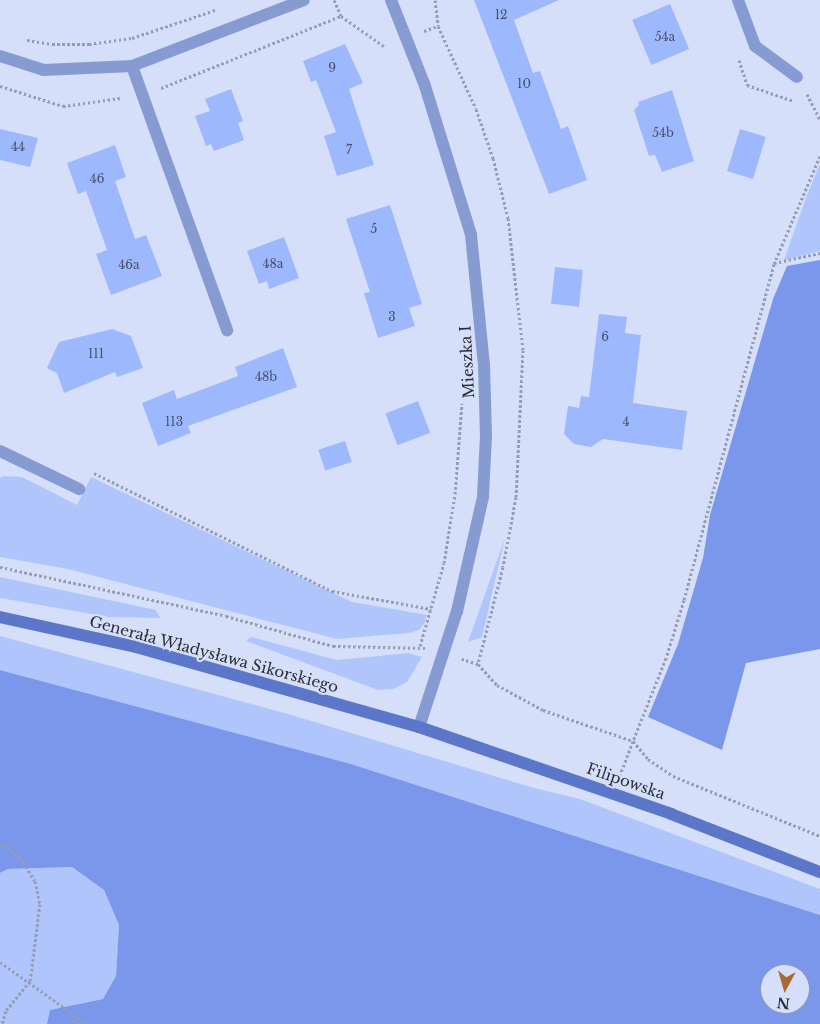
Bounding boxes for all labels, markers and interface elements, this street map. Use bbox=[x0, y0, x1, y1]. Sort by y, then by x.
house number: 12 bbox=[495, 8, 507, 22]
house number: 54a bbox=[655, 30, 675, 44]
house number: 9 bbox=[328, 61, 336, 75]
house number: 10 bbox=[517, 77, 531, 91]
house number: 54b bbox=[652, 126, 674, 140]
house number: 44 bbox=[11, 140, 25, 154]
house number: 7 bbox=[346, 143, 352, 157]
house number: 46 bbox=[90, 172, 104, 186]
house number: 5 bbox=[371, 222, 377, 236]
house number: 48a bbox=[263, 257, 283, 271]
house number: 46a bbox=[118, 258, 140, 272]
house number: 3 bbox=[388, 310, 396, 324]
street label: Mieszka I bbox=[456, 325, 478, 399]
house number: 6 bbox=[601, 330, 609, 344]
house number: 111 bbox=[88, 347, 104, 361]
house number: 48b bbox=[255, 370, 277, 384]
house number: 113 bbox=[165, 415, 183, 429]
house number: 4 bbox=[622, 415, 630, 429]
street label: Generała Władysława Sikorskiego bbox=[87, 612, 341, 696]
street label: Filipowska bbox=[584, 759, 668, 803]
north arrow bbox=[760, 964, 810, 1014]
text: N bbox=[776, 993, 791, 1013]

